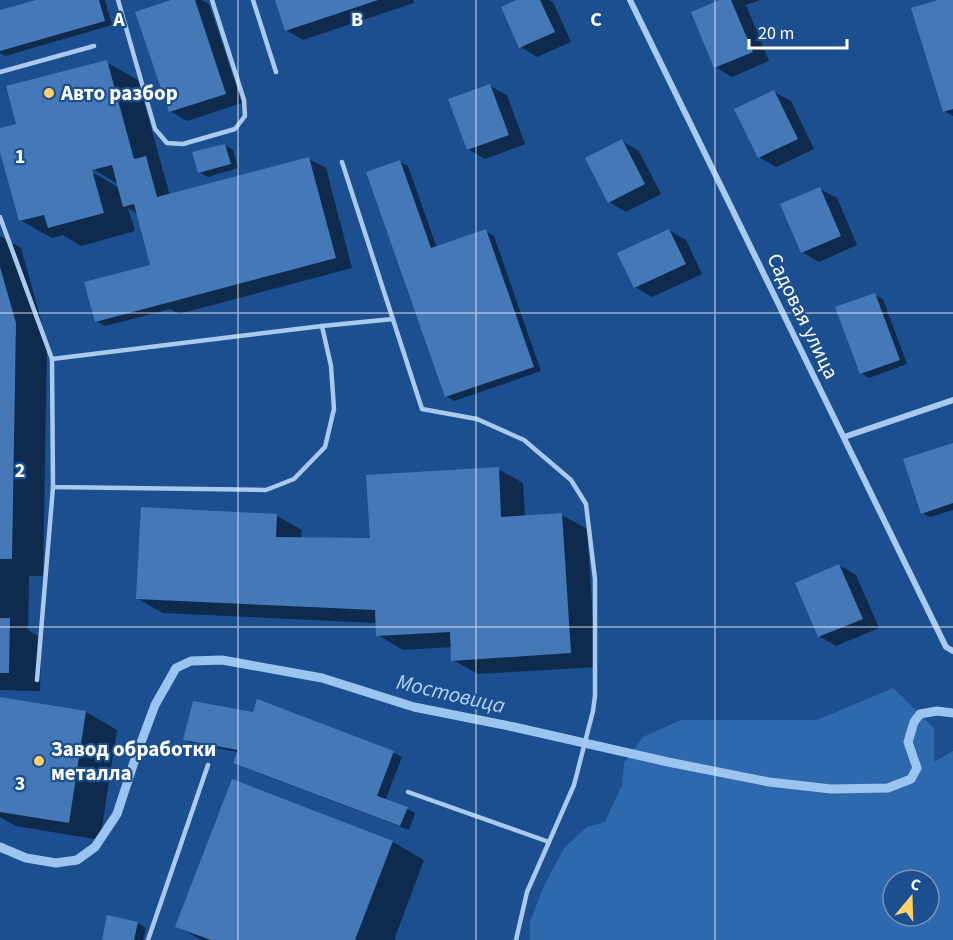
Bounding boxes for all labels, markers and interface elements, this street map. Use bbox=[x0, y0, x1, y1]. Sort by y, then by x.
text: A bbox=[112, 6, 125, 34]
text: B bbox=[351, 6, 363, 34]
text: C bbox=[590, 6, 602, 34]
scale bar bbox=[749, 12, 846, 50]
text: 20 m bbox=[758, 21, 794, 46]
place label: Авто разбор bbox=[60, 78, 178, 108]
marker: Авто разбор bbox=[42, 86, 56, 100]
text: 1 bbox=[15, 143, 25, 171]
street label: Садовая улица bbox=[760, 248, 846, 384]
text: 2 bbox=[15, 457, 25, 485]
water label: Мостовица bbox=[393, 666, 509, 722]
place label: Завод обработки металла bbox=[51, 734, 216, 788]
marker: Завод обработки металла bbox=[32, 754, 46, 768]
text: 3 bbox=[15, 770, 25, 798]
north arrow bbox=[881, 868, 941, 928]
text: С bbox=[908, 873, 924, 897]

